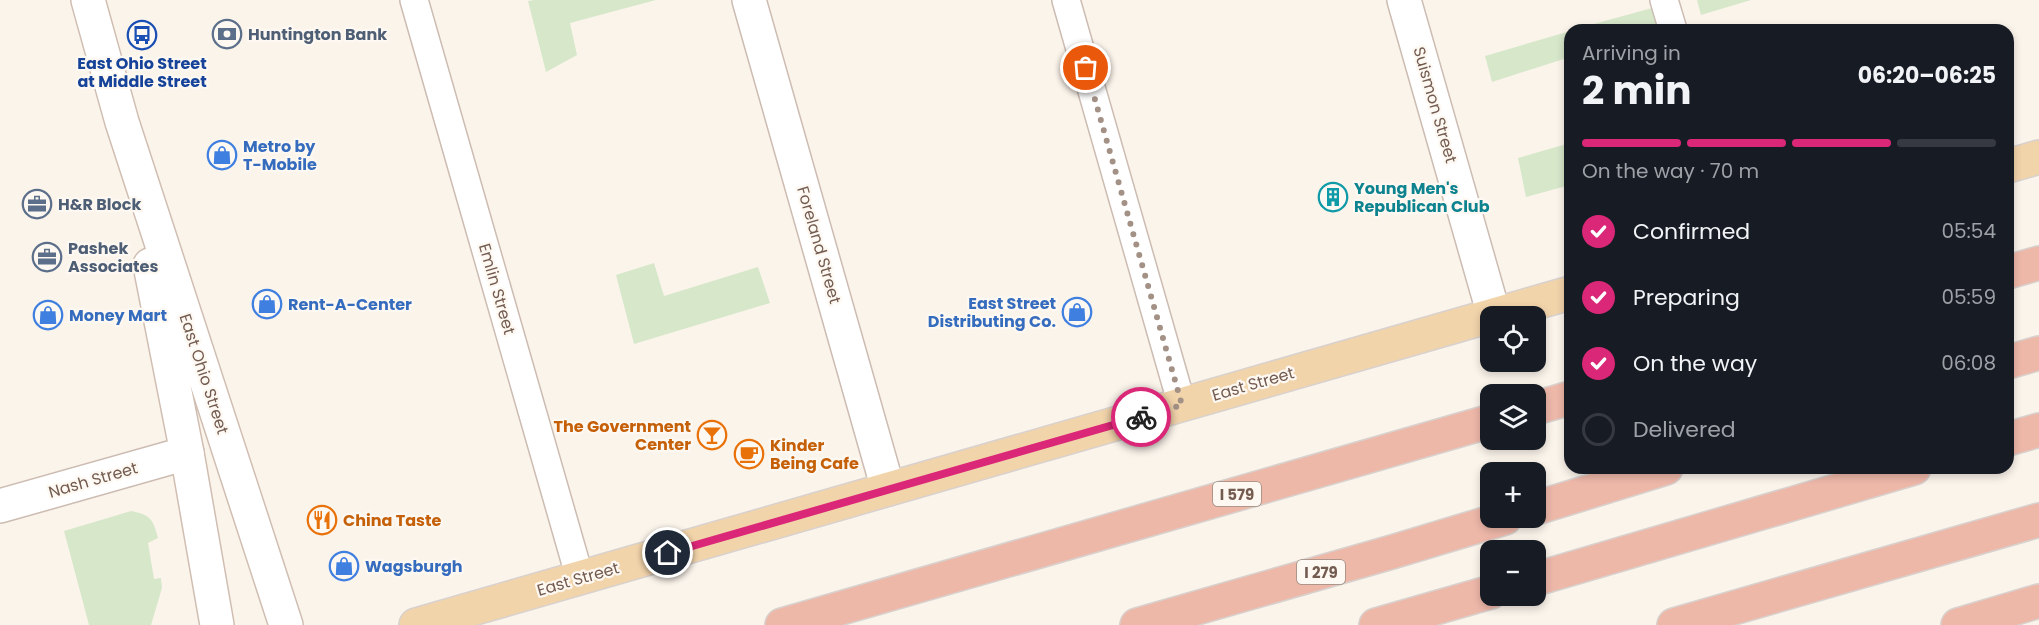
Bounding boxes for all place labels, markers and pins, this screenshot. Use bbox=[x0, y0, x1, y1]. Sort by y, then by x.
bank icon: Huntington Bank bbox=[211, 18, 243, 50]
bus stop icon: East Ohio Street at Middle Street bbox=[126, 19, 158, 51]
place label: Huntington Bank bbox=[248, 23, 387, 46]
pin bbox=[1060, 42, 1111, 93]
place label: East Ohio Street at Middle Street bbox=[77, 52, 207, 93]
place label: Metro by T-Mobile bbox=[243, 135, 317, 176]
shop icon: Metro by T-Mobile bbox=[206, 139, 238, 171]
place label: Young Men's Republican Club bbox=[1354, 177, 1490, 218]
building icon: Young Men's Republican Club bbox=[1317, 181, 1349, 213]
office icon: H&R Block bbox=[21, 188, 53, 220]
place label: H&R Block bbox=[58, 193, 141, 216]
place label: Pashek Associates bbox=[68, 237, 158, 278]
office icon: Pashek Associates bbox=[31, 241, 63, 273]
shop icon: Rent-A-Center bbox=[251, 288, 283, 320]
place label: East Street Distributing Co. bbox=[928, 292, 1056, 333]
place label: Rent-A-Center bbox=[288, 293, 412, 316]
shop icon: East Street Distributing Co. bbox=[1061, 296, 1093, 328]
shop icon: Money Mart bbox=[32, 299, 64, 331]
place label: Money Mart bbox=[69, 304, 167, 327]
place label: The Government Center bbox=[554, 415, 691, 456]
bar icon: The Government Center bbox=[696, 419, 728, 451]
place label: Kinder Being Cafe bbox=[770, 434, 859, 475]
cafe icon: Kinder Being Cafe bbox=[733, 438, 765, 470]
restaurant icon: China Taste bbox=[306, 504, 338, 536]
place label: China Taste bbox=[343, 509, 441, 532]
pin bbox=[642, 527, 693, 578]
shop icon: Wagsburgh bbox=[328, 550, 360, 582]
place label: Wagsburgh bbox=[365, 555, 463, 578]

